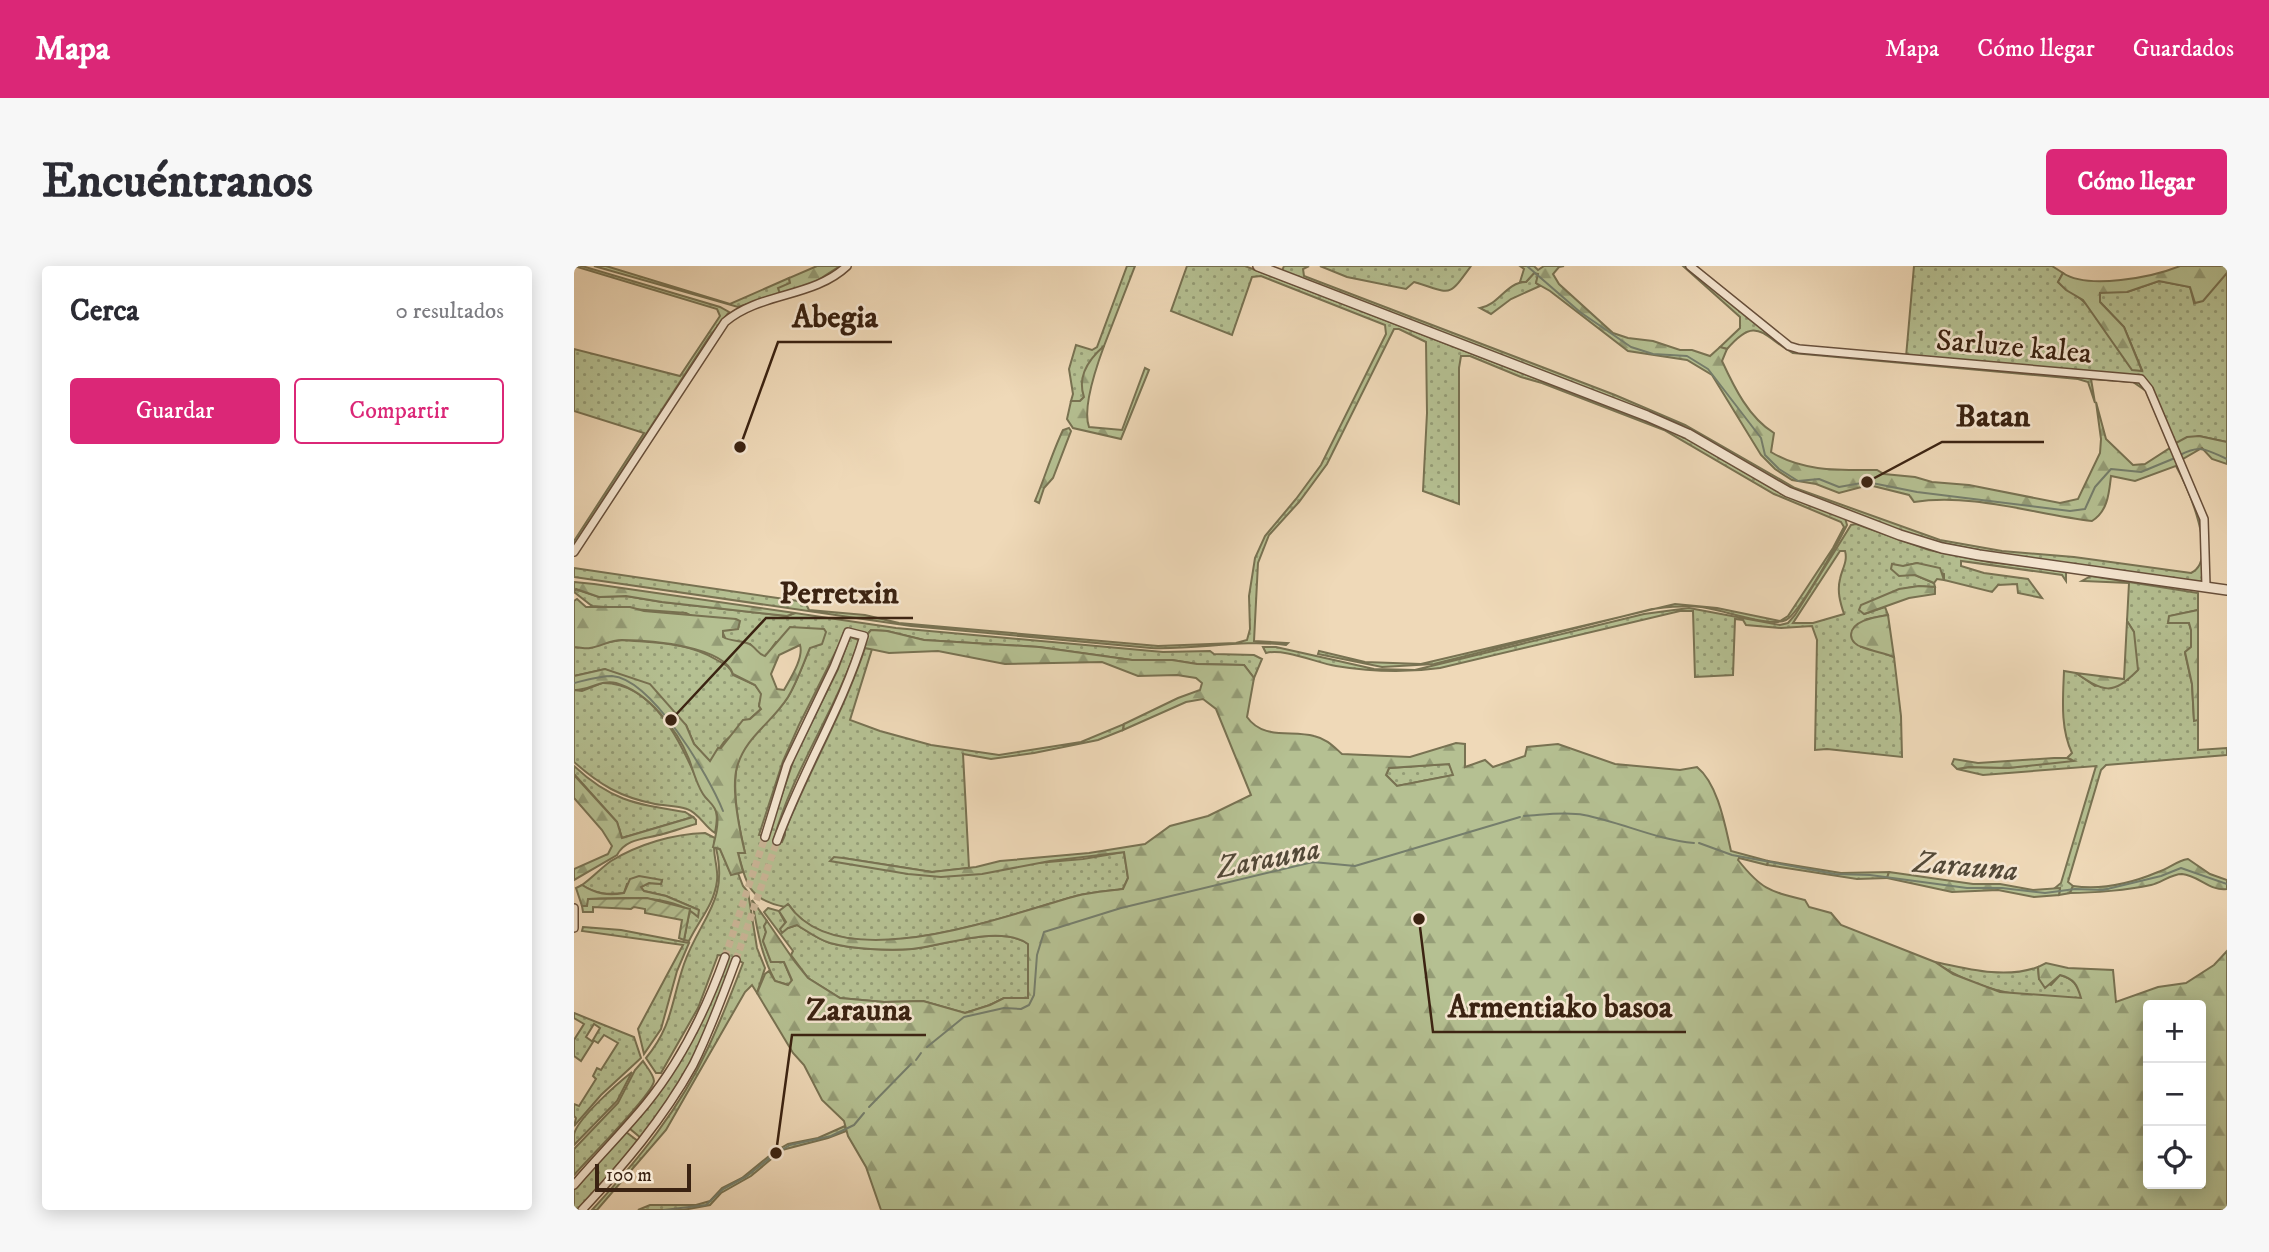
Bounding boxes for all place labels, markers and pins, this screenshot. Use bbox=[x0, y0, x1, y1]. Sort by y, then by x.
callout: Abegia bbox=[778, 289, 892, 342]
callout: Batan bbox=[1942, 389, 2044, 442]
callout: Perretxin bbox=[766, 565, 913, 618]
callout: Armentiako basoa bbox=[1433, 979, 1686, 1032]
callout: Zarauna bbox=[792, 982, 926, 1035]

